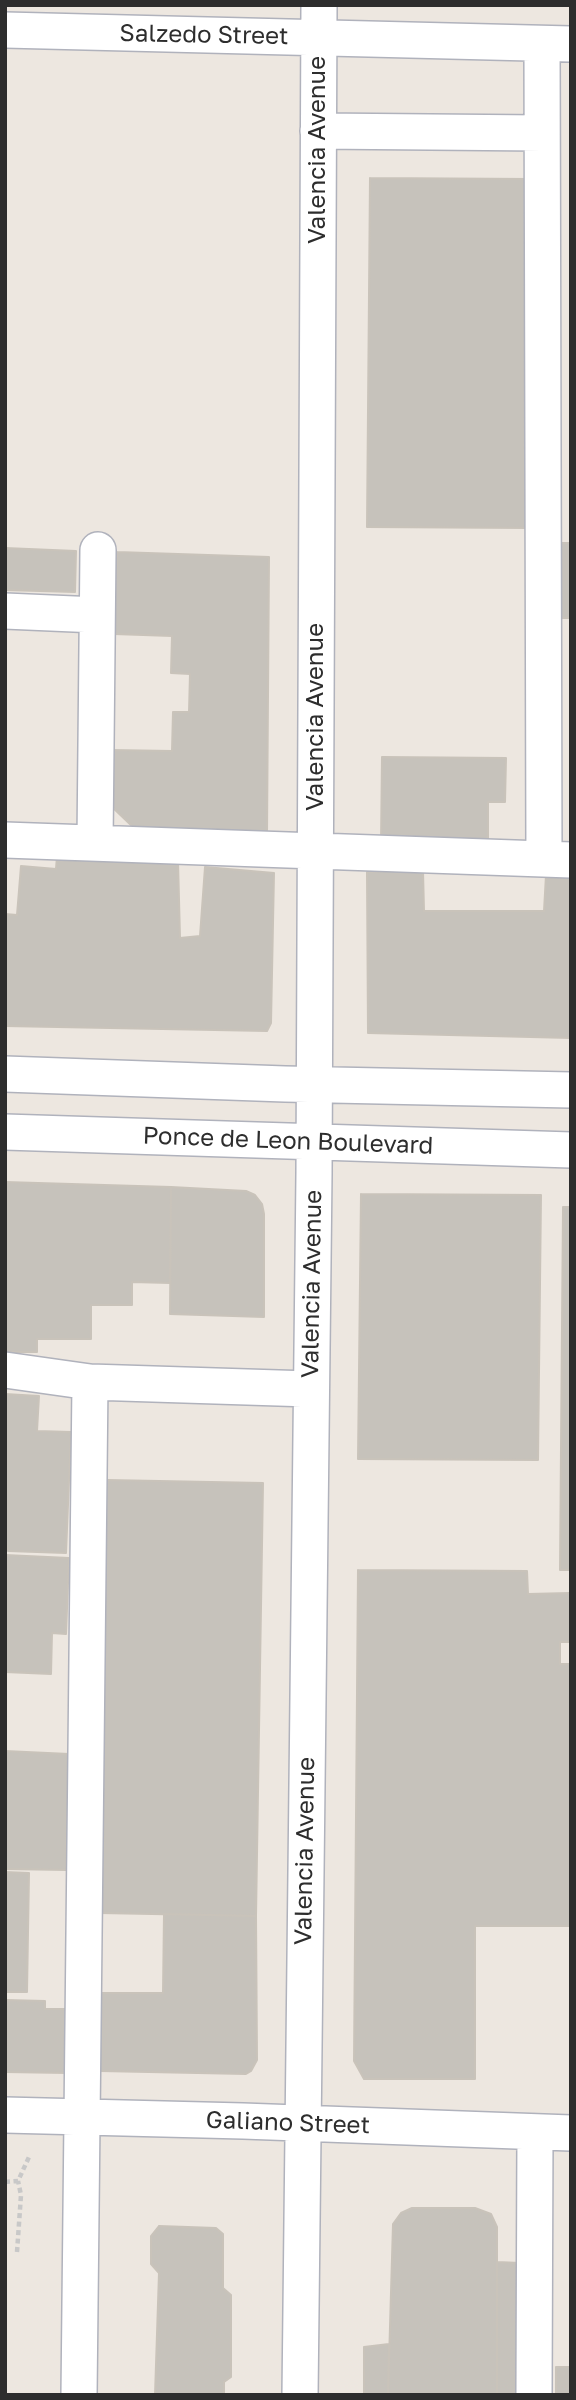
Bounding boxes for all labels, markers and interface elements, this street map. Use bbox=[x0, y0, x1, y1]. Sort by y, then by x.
street label: Salzedo Street bbox=[119, 19, 289, 51]
street label: Valencia Avenue bbox=[303, 56, 331, 244]
street label: Valencia Avenue bbox=[301, 623, 329, 811]
street label: Ponce de Leon Boulevard bbox=[142, 1122, 434, 1160]
street label: Valencia Avenue bbox=[296, 1190, 328, 1378]
street label: Valencia Avenue bbox=[289, 1757, 321, 1945]
street label: Galiano Street bbox=[205, 2106, 371, 2140]

